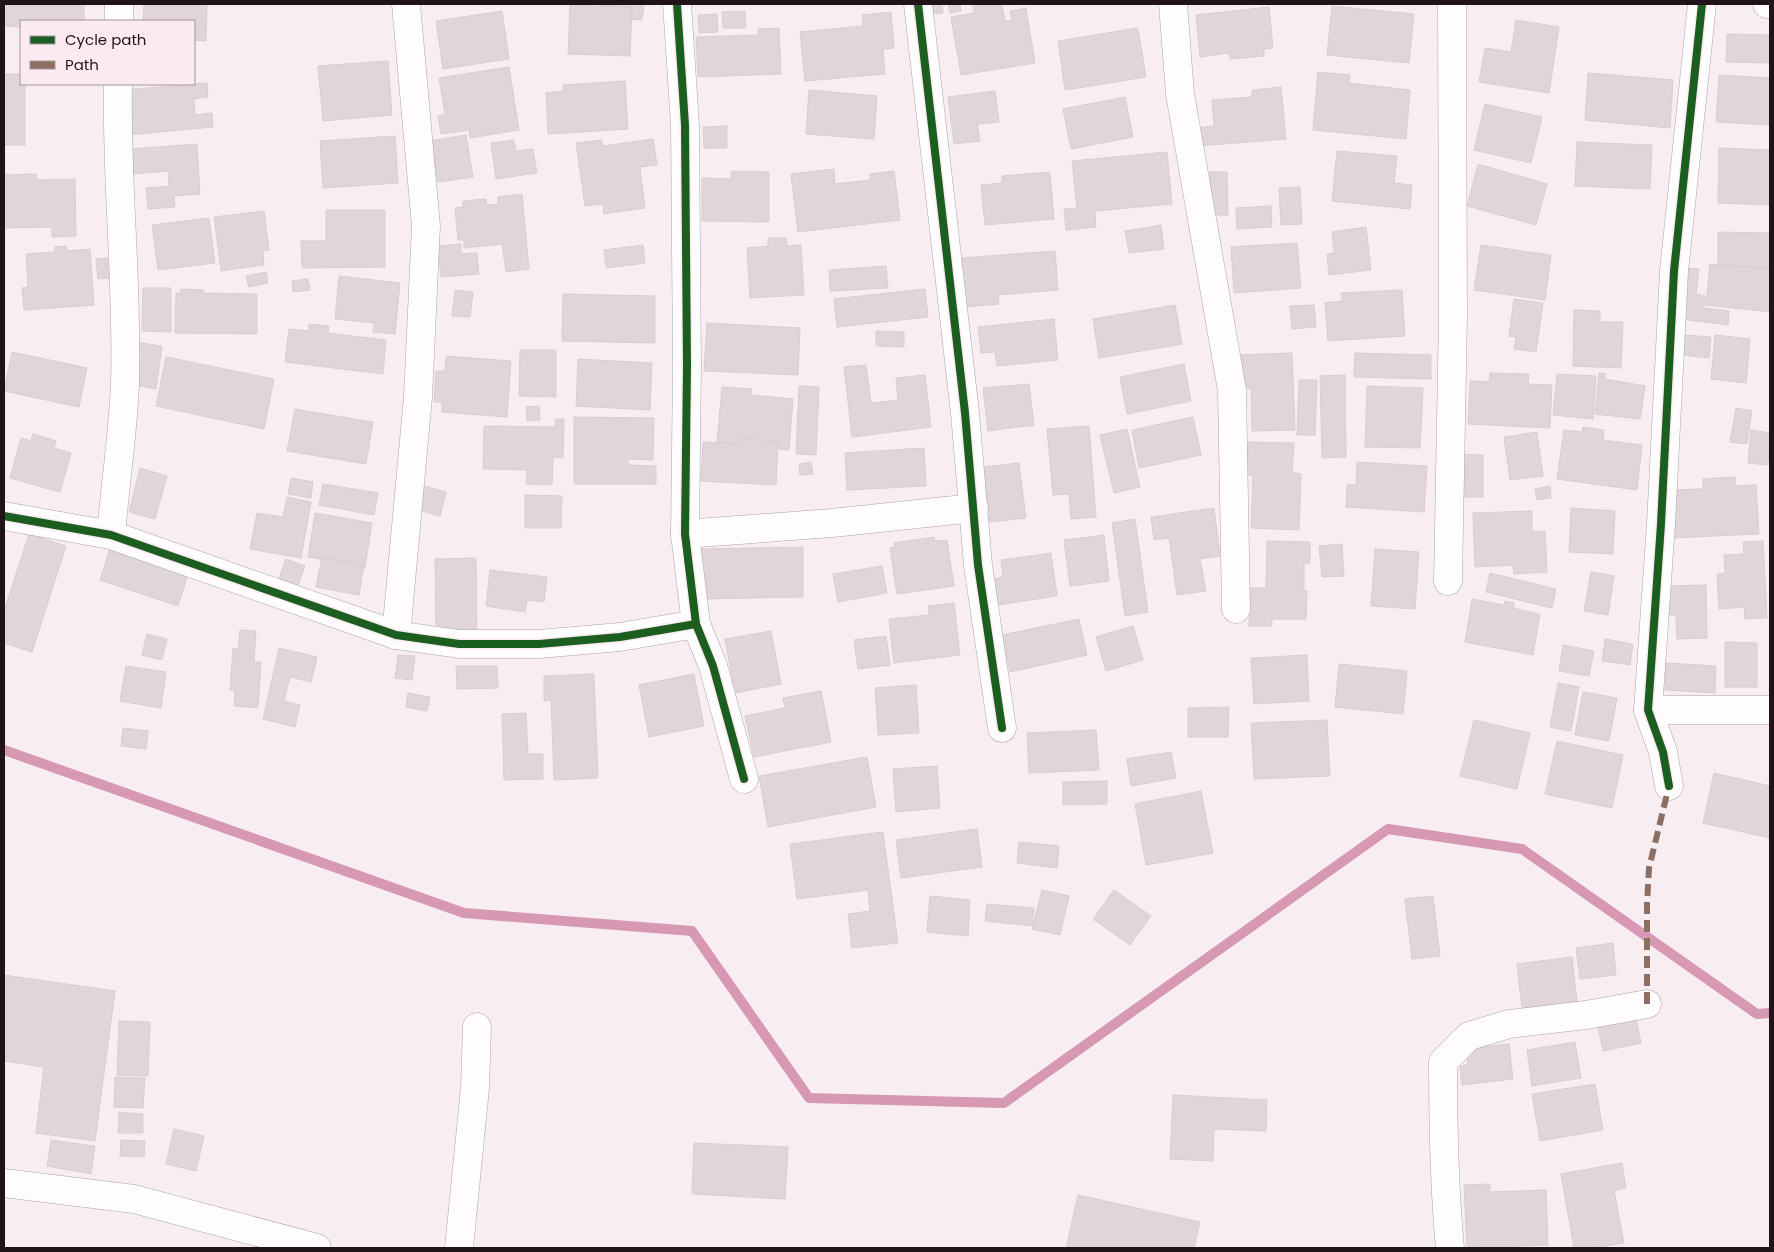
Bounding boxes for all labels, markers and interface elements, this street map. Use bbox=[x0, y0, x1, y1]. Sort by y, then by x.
legend bbox=[20, 20, 195, 85]
text: Cycle path bbox=[65, 29, 146, 50]
text: Path bbox=[65, 54, 99, 75]

